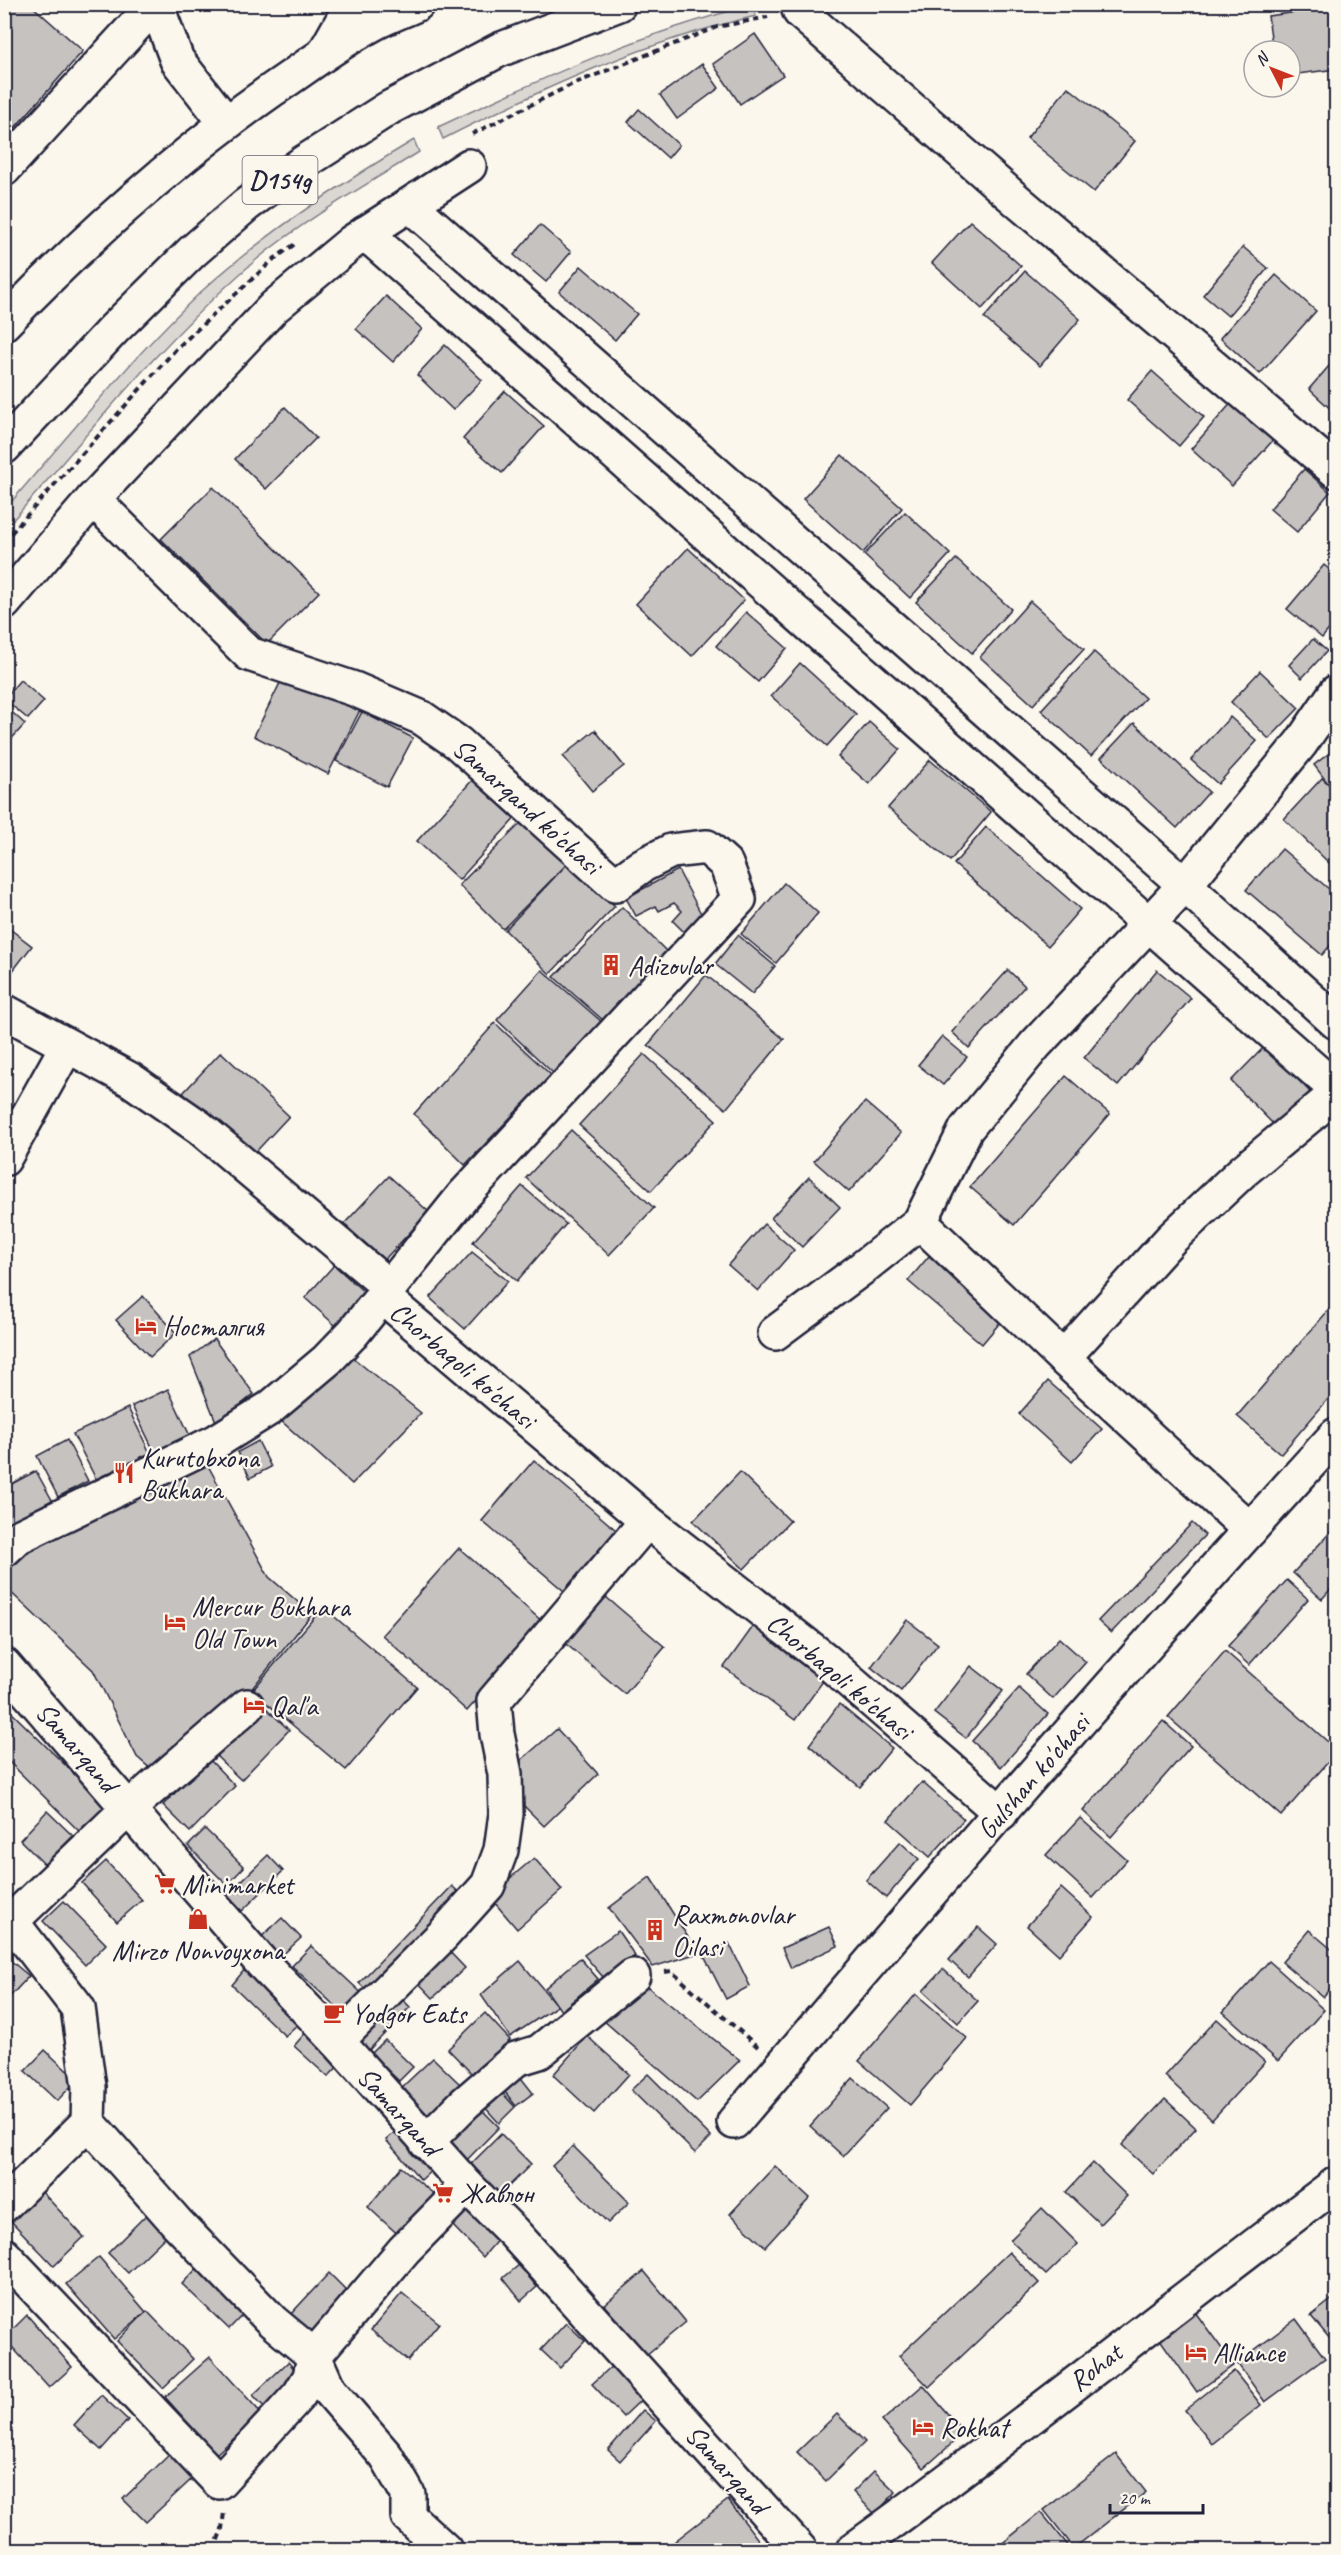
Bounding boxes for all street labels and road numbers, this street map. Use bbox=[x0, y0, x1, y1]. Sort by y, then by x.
road number: D154g bbox=[242, 156, 318, 204]
street label: Samarqand ko'chasi bbox=[445, 730, 611, 884]
street label: Chorbaqoli ko'chasi bbox=[383, 1294, 546, 1439]
street label: Chorbaqoli ko'chasi bbox=[760, 1605, 923, 1750]
street label: Samarqand bbox=[28, 1695, 128, 1802]
street label: Gulshan ko'chasi bbox=[969, 1703, 1099, 1846]
street label: Samarqand bbox=[350, 2059, 451, 2166]
street label: Rohat bbox=[1061, 2334, 1131, 2399]
street label: Samarqand bbox=[678, 2417, 779, 2524]

